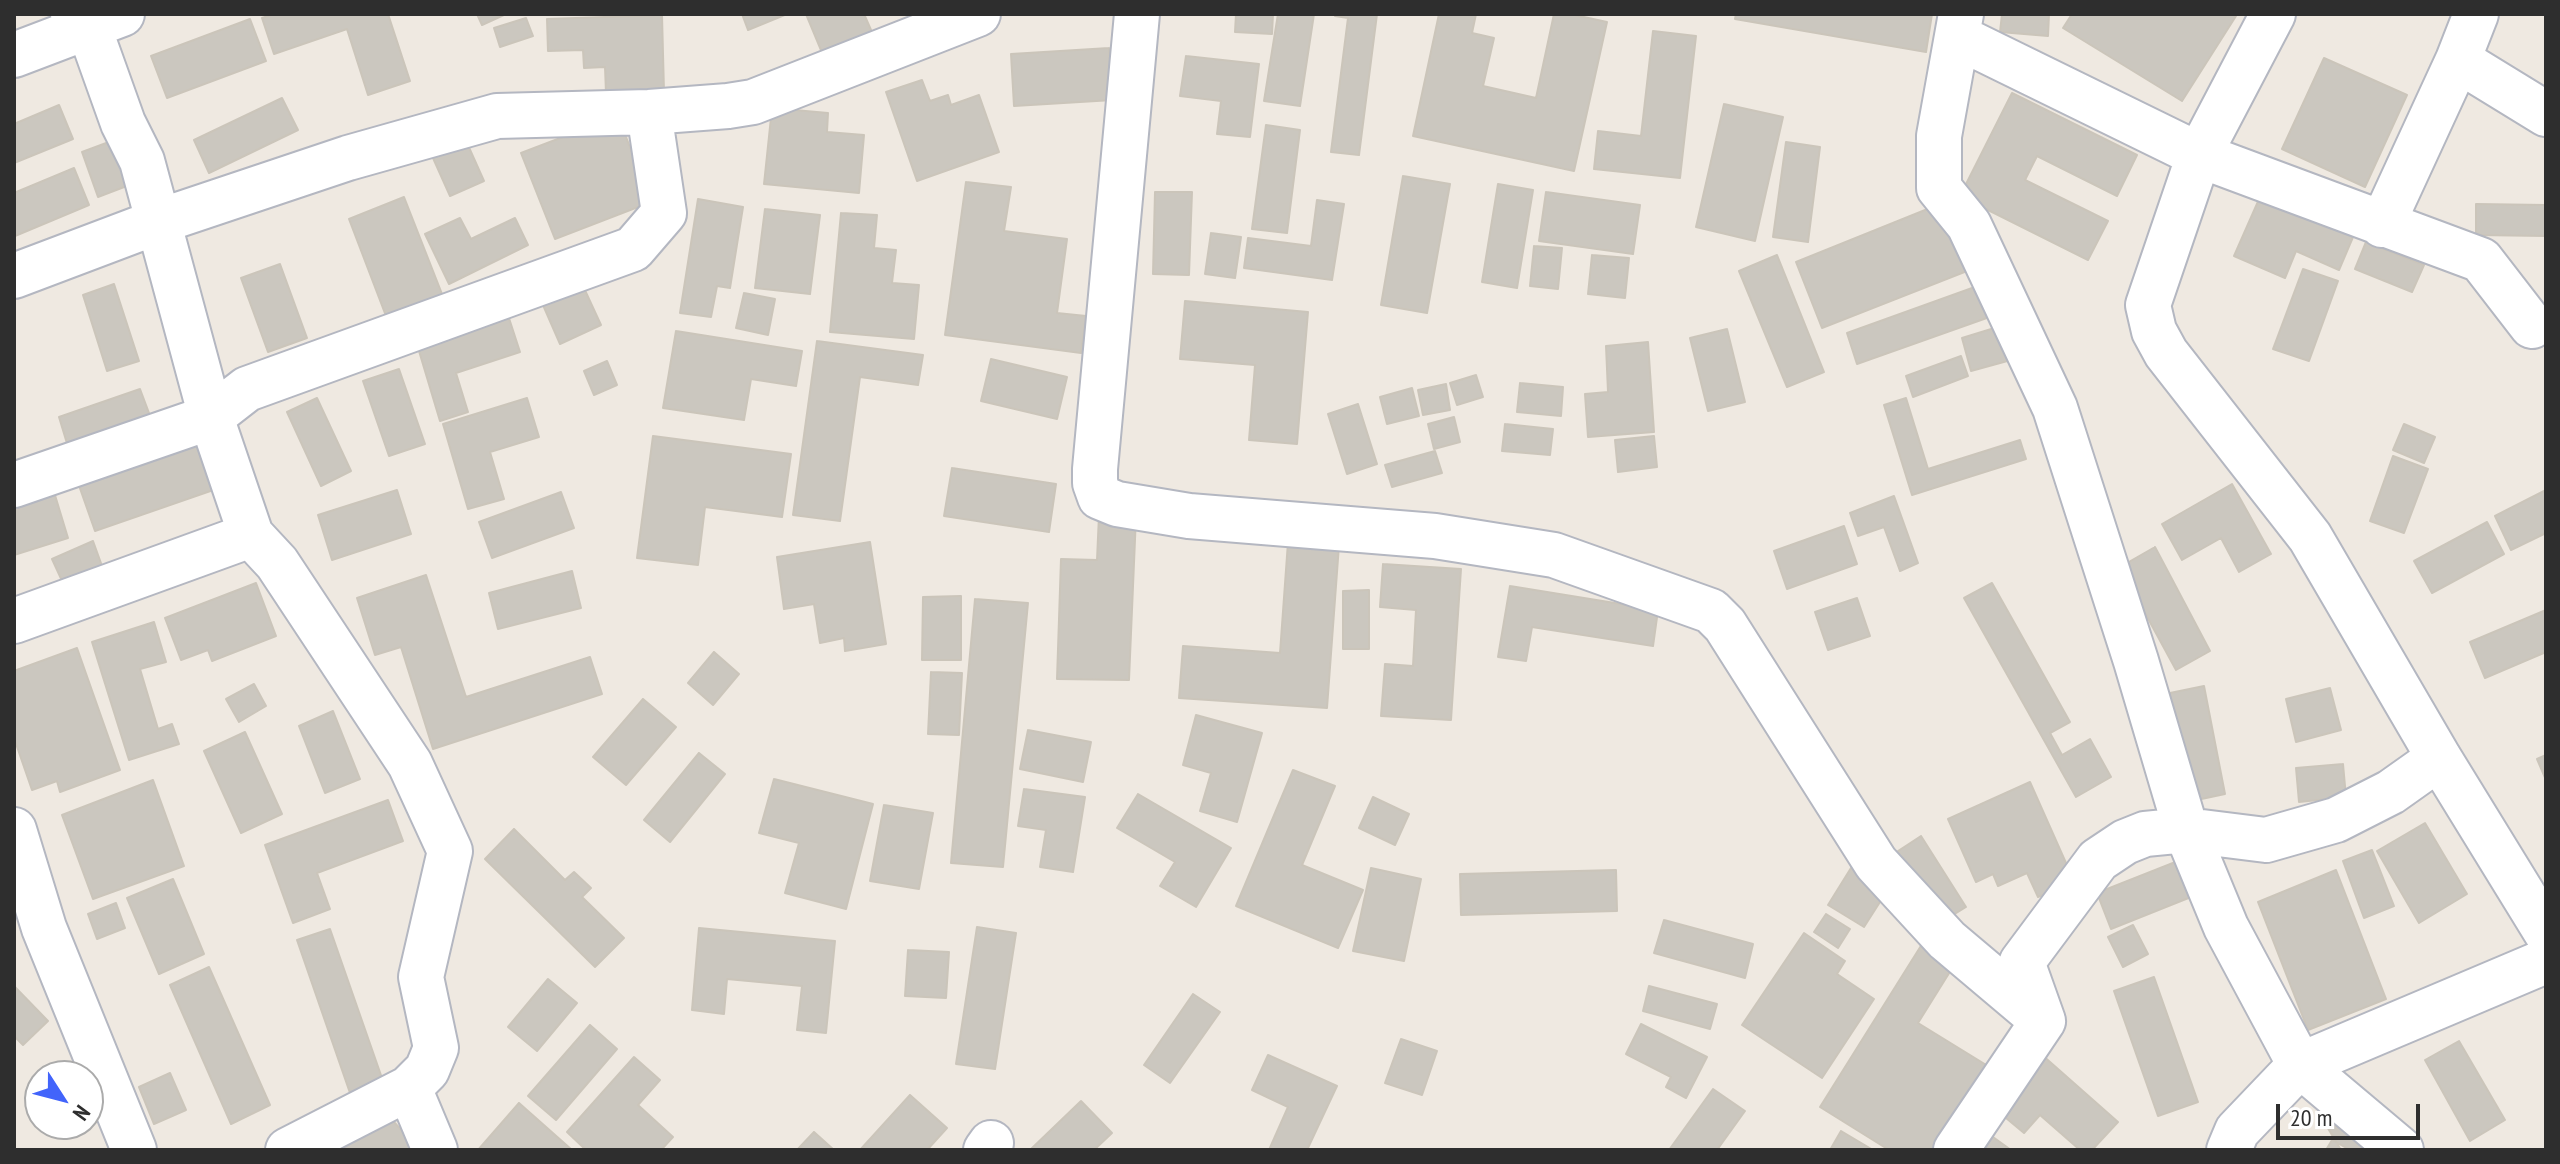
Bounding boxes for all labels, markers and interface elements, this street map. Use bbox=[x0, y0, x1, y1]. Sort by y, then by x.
north arrow bbox=[24, 1060, 104, 1140]
scale bar bbox=[2280, 1088, 2424, 1138]
text: N bbox=[67, 1100, 97, 1126]
text: 20 m bbox=[2290, 1102, 2332, 1133]

